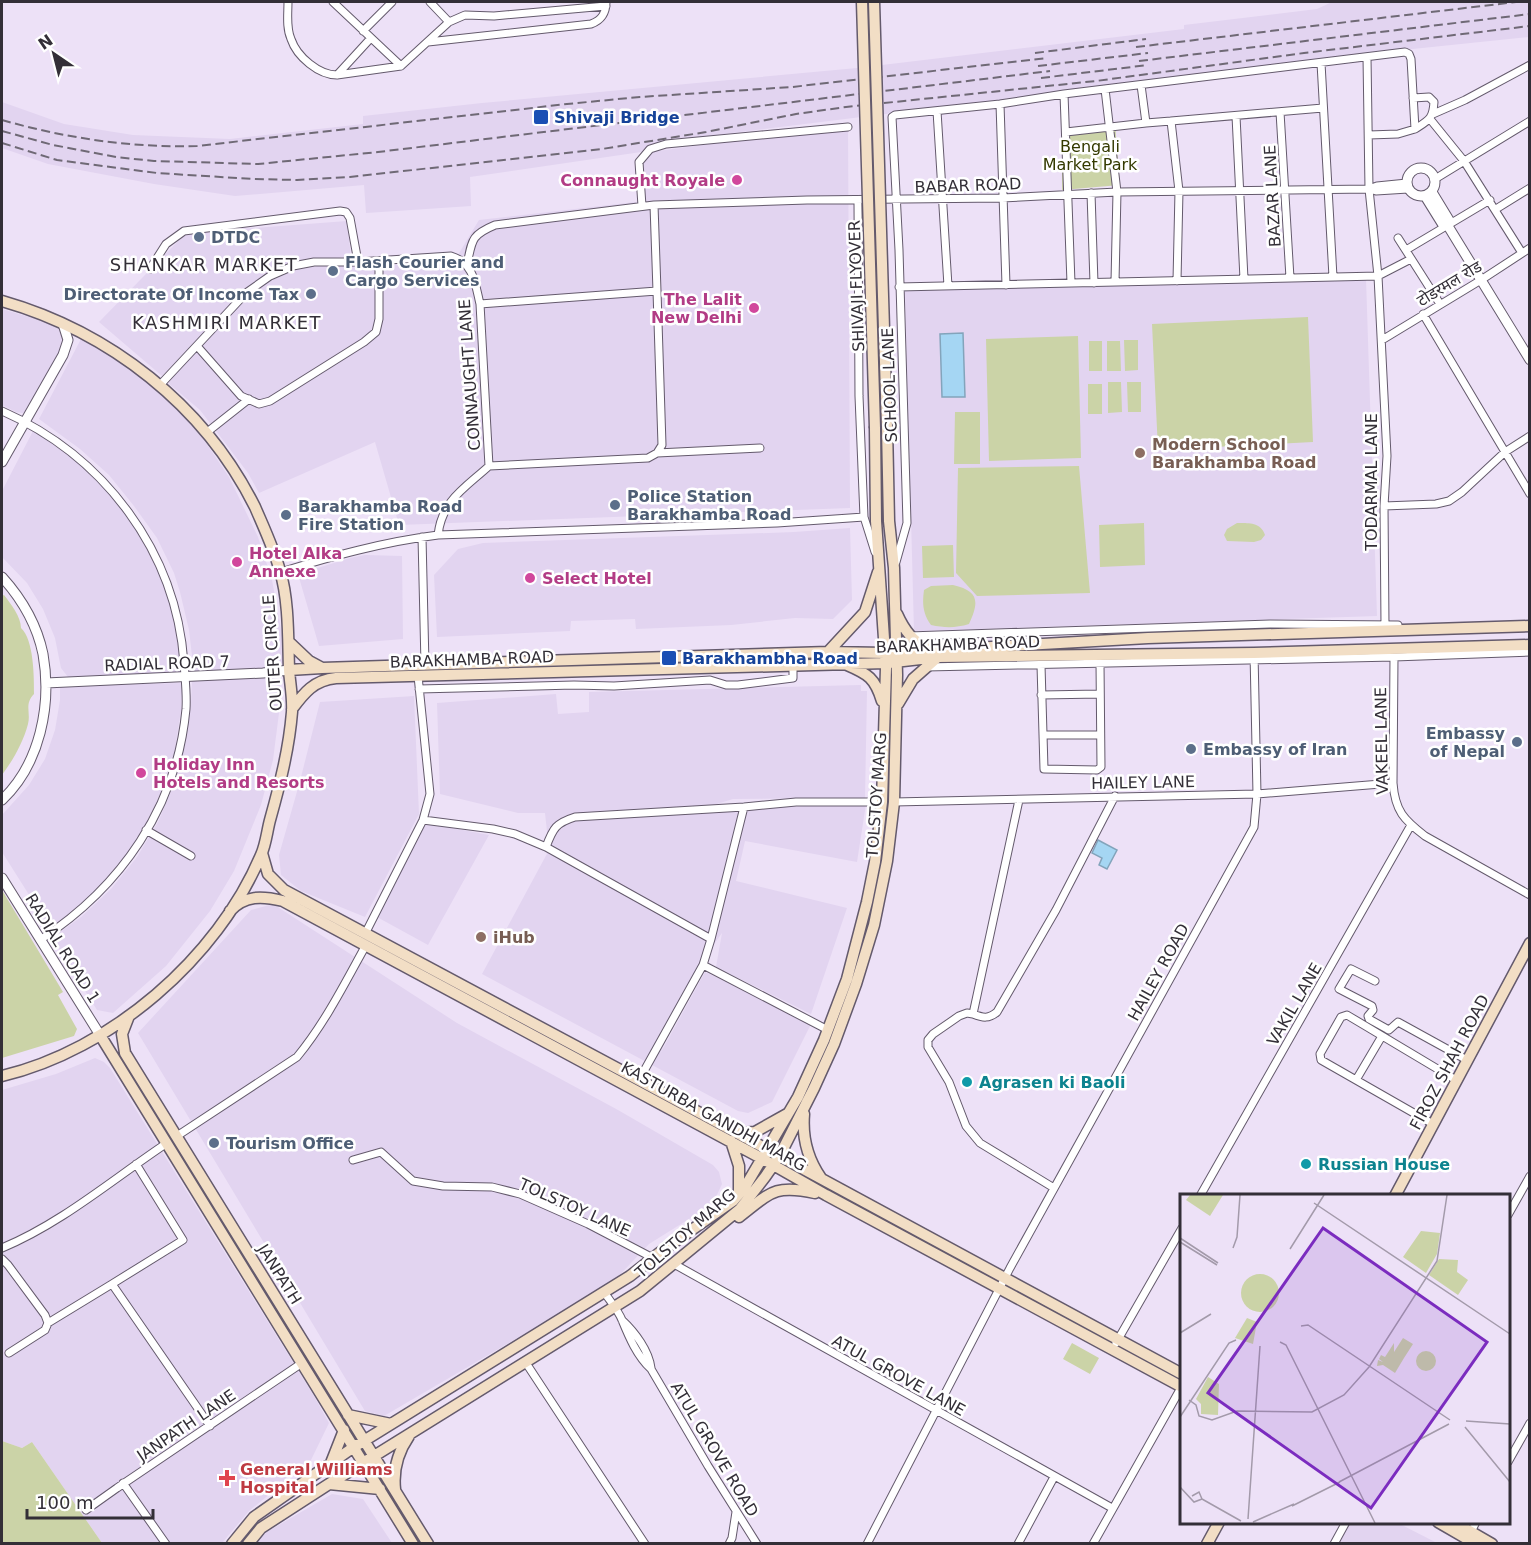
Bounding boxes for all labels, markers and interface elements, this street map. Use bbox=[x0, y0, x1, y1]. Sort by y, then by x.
north arrow bbox=[24, 24, 84, 84]
text: N bbox=[35, 31, 57, 54]
marker: Shivaji Bridge bbox=[532, 108, 550, 126]
place label: Shivaji Bridge bbox=[554, 108, 680, 127]
park label: Bengali Market Park bbox=[1043, 137, 1138, 174]
street label: BAZAR LANE bbox=[1260, 144, 1285, 248]
place label: Connaught Royale bbox=[560, 171, 725, 190]
marker: Connaught Royale bbox=[730, 173, 744, 187]
street label: BABAR ROAD bbox=[914, 174, 1022, 197]
street label: SHIVAJI FLYOVER bbox=[845, 220, 868, 352]
place label: DTDC bbox=[211, 228, 260, 247]
marker: DTDC bbox=[192, 230, 206, 244]
place label: Flash Courier and Cargo Services bbox=[345, 253, 504, 290]
district label: SHANKAR MARKET bbox=[110, 254, 298, 275]
street label: टोडरमल रोड bbox=[1413, 257, 1485, 310]
marker: Flash Courier and Cargo Services bbox=[326, 264, 340, 278]
place label: Directorate Of Income Tax bbox=[64, 285, 300, 304]
marker: Directorate Of Income Tax bbox=[304, 287, 318, 301]
place label: The Lalit New Delhi bbox=[651, 290, 742, 327]
street label: CONNAUGHT LANE bbox=[455, 299, 484, 451]
marker: The Lalit New Delhi bbox=[747, 301, 761, 315]
district label: KASHMIRI MARKET bbox=[132, 312, 322, 333]
street label: SCHOOL LANE bbox=[878, 327, 901, 443]
street label: TODARMAL LANE bbox=[1362, 413, 1381, 552]
place label: Modern School Barakhamba Road bbox=[1152, 435, 1317, 472]
marker: Modern School Barakhamba Road bbox=[1133, 446, 1147, 460]
place label: Police Station Barakhamba Road bbox=[627, 487, 792, 524]
place label: Barakhamba Road Fire Station bbox=[298, 497, 463, 534]
marker: Police Station Barakhamba Road bbox=[608, 498, 622, 512]
marker: Barakhamba Road Fire Station bbox=[279, 508, 293, 522]
place label: Hotel Alka Annexe bbox=[249, 544, 342, 581]
marker: Hotel Alka Annexe bbox=[230, 555, 244, 569]
place label: Select Hotel bbox=[542, 569, 652, 588]
marker: Select Hotel bbox=[523, 571, 537, 585]
street label: OUTER CIRCLE bbox=[259, 594, 286, 712]
street label: BARAKHAMBA ROAD bbox=[876, 632, 1040, 657]
street label: BARAKHAMBA ROAD bbox=[390, 647, 554, 672]
marker: Barakhambha Road bbox=[660, 649, 678, 667]
place label: Barakhambha Road bbox=[682, 649, 858, 668]
street label: RADIAL ROAD 7 bbox=[104, 652, 230, 675]
street label: VAKEEL LANE bbox=[1371, 687, 1392, 795]
place label: Embassy of Nepal bbox=[1426, 724, 1506, 761]
street label: TOLSTOY MARG bbox=[863, 731, 890, 860]
marker: Embassy of Nepal bbox=[1510, 735, 1524, 749]
place label: Embassy of Iran bbox=[1203, 740, 1347, 759]
marker: Embassy of Iran bbox=[1184, 742, 1198, 756]
place label: Holiday Inn Hotels and Resorts bbox=[153, 755, 324, 792]
marker: Holiday Inn Hotels and Resorts bbox=[134, 766, 148, 780]
street label: HAILEY LANE bbox=[1091, 772, 1195, 793]
street label: RADIAL ROAD 1 bbox=[21, 890, 104, 1006]
street label: HAILEY ROAD bbox=[1124, 920, 1193, 1024]
place label: iHub bbox=[493, 928, 535, 947]
marker: iHub bbox=[474, 930, 488, 944]
street label: VAKIL LANE bbox=[1263, 959, 1326, 1049]
street label: FIROZ SHAH ROAD bbox=[1406, 991, 1493, 1133]
street label: KASTURBA GANDHI MARG bbox=[618, 1058, 810, 1175]
place label: Agrasen ki Baoli bbox=[979, 1073, 1126, 1092]
marker: Agrasen ki Baoli bbox=[960, 1075, 974, 1089]
place label: Tourism Office bbox=[226, 1134, 354, 1153]
marker: Tourism Office bbox=[207, 1136, 221, 1150]
place label: Russian House bbox=[1318, 1155, 1450, 1174]
marker: Russian House bbox=[1299, 1157, 1313, 1171]
street label: TOLSTOY LANE bbox=[515, 1174, 634, 1241]
street label: TOLSTOY MARG bbox=[631, 1185, 739, 1283]
inset map bbox=[1180, 1194, 1510, 1524]
street label: JANPATH bbox=[253, 1240, 306, 1308]
street label: ATUL GROVE LANE bbox=[829, 1331, 969, 1420]
street label: ATUL GROVE ROAD bbox=[667, 1378, 762, 1520]
street label: JANPATH LANE bbox=[133, 1385, 239, 1466]
place label: General Williams Hospital bbox=[240, 1460, 393, 1497]
marker: General Williams Hospital bbox=[218, 1469, 236, 1487]
scale bar bbox=[27, 1482, 153, 1520]
text: 100 m bbox=[36, 1492, 94, 1513]

